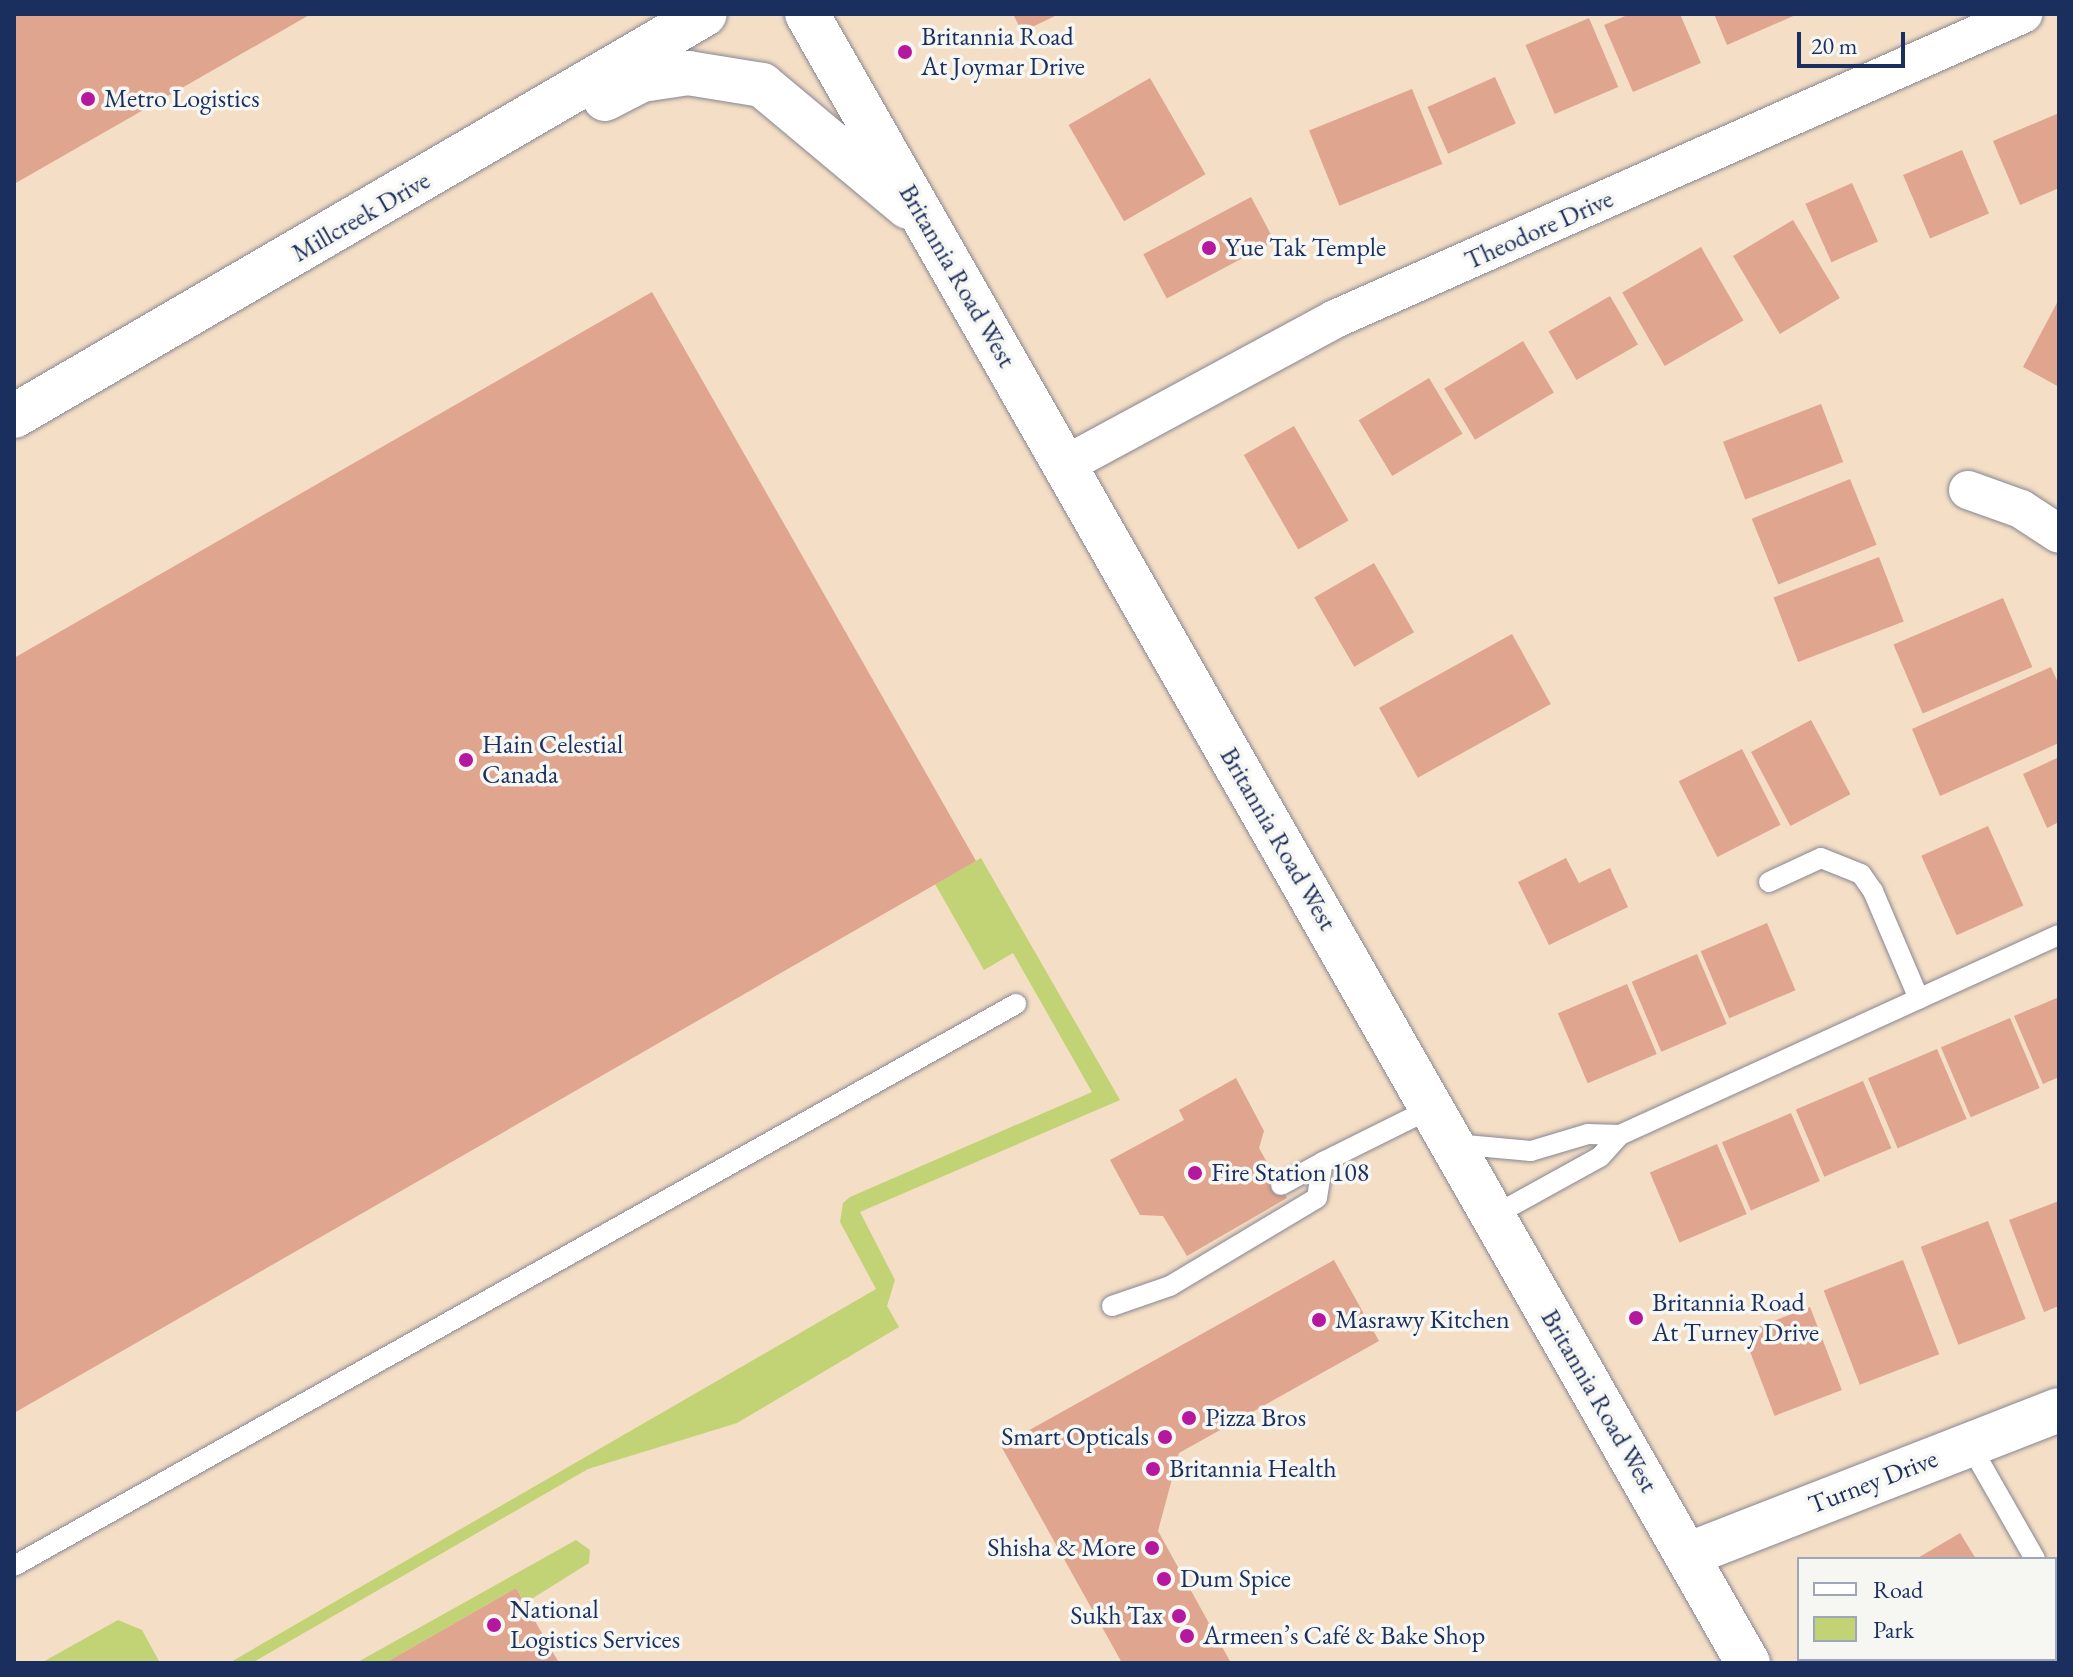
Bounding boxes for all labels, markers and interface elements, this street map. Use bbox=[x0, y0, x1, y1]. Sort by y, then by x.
scale bar bbox=[1801, 16, 1909, 66]
place label: Britannia Road At Joymar Drive bbox=[921, 21, 1085, 82]
text: 20 m bbox=[1811, 30, 1858, 61]
marker: Britannia Road At Joymar Drive bbox=[896, 43, 914, 61]
place label: Metro Logistics bbox=[104, 83, 260, 115]
marker: Metro Logistics bbox=[79, 90, 97, 108]
street label: Millcreek Drive bbox=[286, 165, 436, 269]
street label: Britannia Road West bbox=[892, 179, 1022, 373]
street label: Theodore Drive bbox=[1460, 183, 1618, 277]
place label: Yue Tak Temple bbox=[1225, 232, 1386, 264]
marker: Yue Tak Temple bbox=[1200, 239, 1218, 257]
place label: Hain Celestial Canada bbox=[482, 729, 623, 790]
street label: Britannia Road West bbox=[1213, 742, 1343, 936]
marker: Hain Celestial Canada bbox=[457, 751, 475, 769]
place label: Fire Station 108 bbox=[1211, 1157, 1369, 1189]
marker: Fire Station 108 bbox=[1186, 1164, 1204, 1182]
place label: Britannia Road At Turney Drive bbox=[1652, 1287, 1819, 1348]
place label: Masrawy Kitchen bbox=[1335, 1304, 1510, 1336]
street label: Britannia Road West bbox=[1534, 1304, 1664, 1498]
marker: Britannia Road At Turney Drive bbox=[1627, 1309, 1645, 1327]
marker: Masrawy Kitchen bbox=[1310, 1311, 1328, 1329]
place label: Pizza Bros bbox=[1205, 1402, 1306, 1434]
marker: Pizza Bros bbox=[1180, 1409, 1198, 1427]
place label: Smart Opticals bbox=[1001, 1421, 1149, 1453]
marker: Smart Opticals bbox=[1156, 1428, 1174, 1446]
street label: Turney Drive bbox=[1804, 1443, 1942, 1521]
place label: Britannia Health bbox=[1169, 1453, 1337, 1485]
marker: Britannia Health bbox=[1144, 1460, 1162, 1478]
place label: Shisha & More bbox=[987, 1532, 1136, 1564]
marker: Shisha & More bbox=[1143, 1539, 1161, 1557]
legend bbox=[1797, 1557, 2057, 1661]
place label: Dum Spice bbox=[1180, 1563, 1291, 1595]
marker: Dum Spice bbox=[1155, 1570, 1173, 1588]
text: Road bbox=[1873, 1574, 1923, 1605]
place label: National Logistics Services bbox=[510, 1594, 680, 1656]
place label: Sukh Tax bbox=[1070, 1600, 1163, 1632]
marker: Sukh Tax bbox=[1170, 1607, 1188, 1625]
text: Park bbox=[1873, 1614, 1914, 1645]
marker: National Logistics Services bbox=[485, 1616, 503, 1634]
place label: Armeen’s Café & Bake Shop bbox=[1203, 1620, 1485, 1652]
marker: Armeen’s Café & Bake Shop bbox=[1178, 1627, 1196, 1645]

